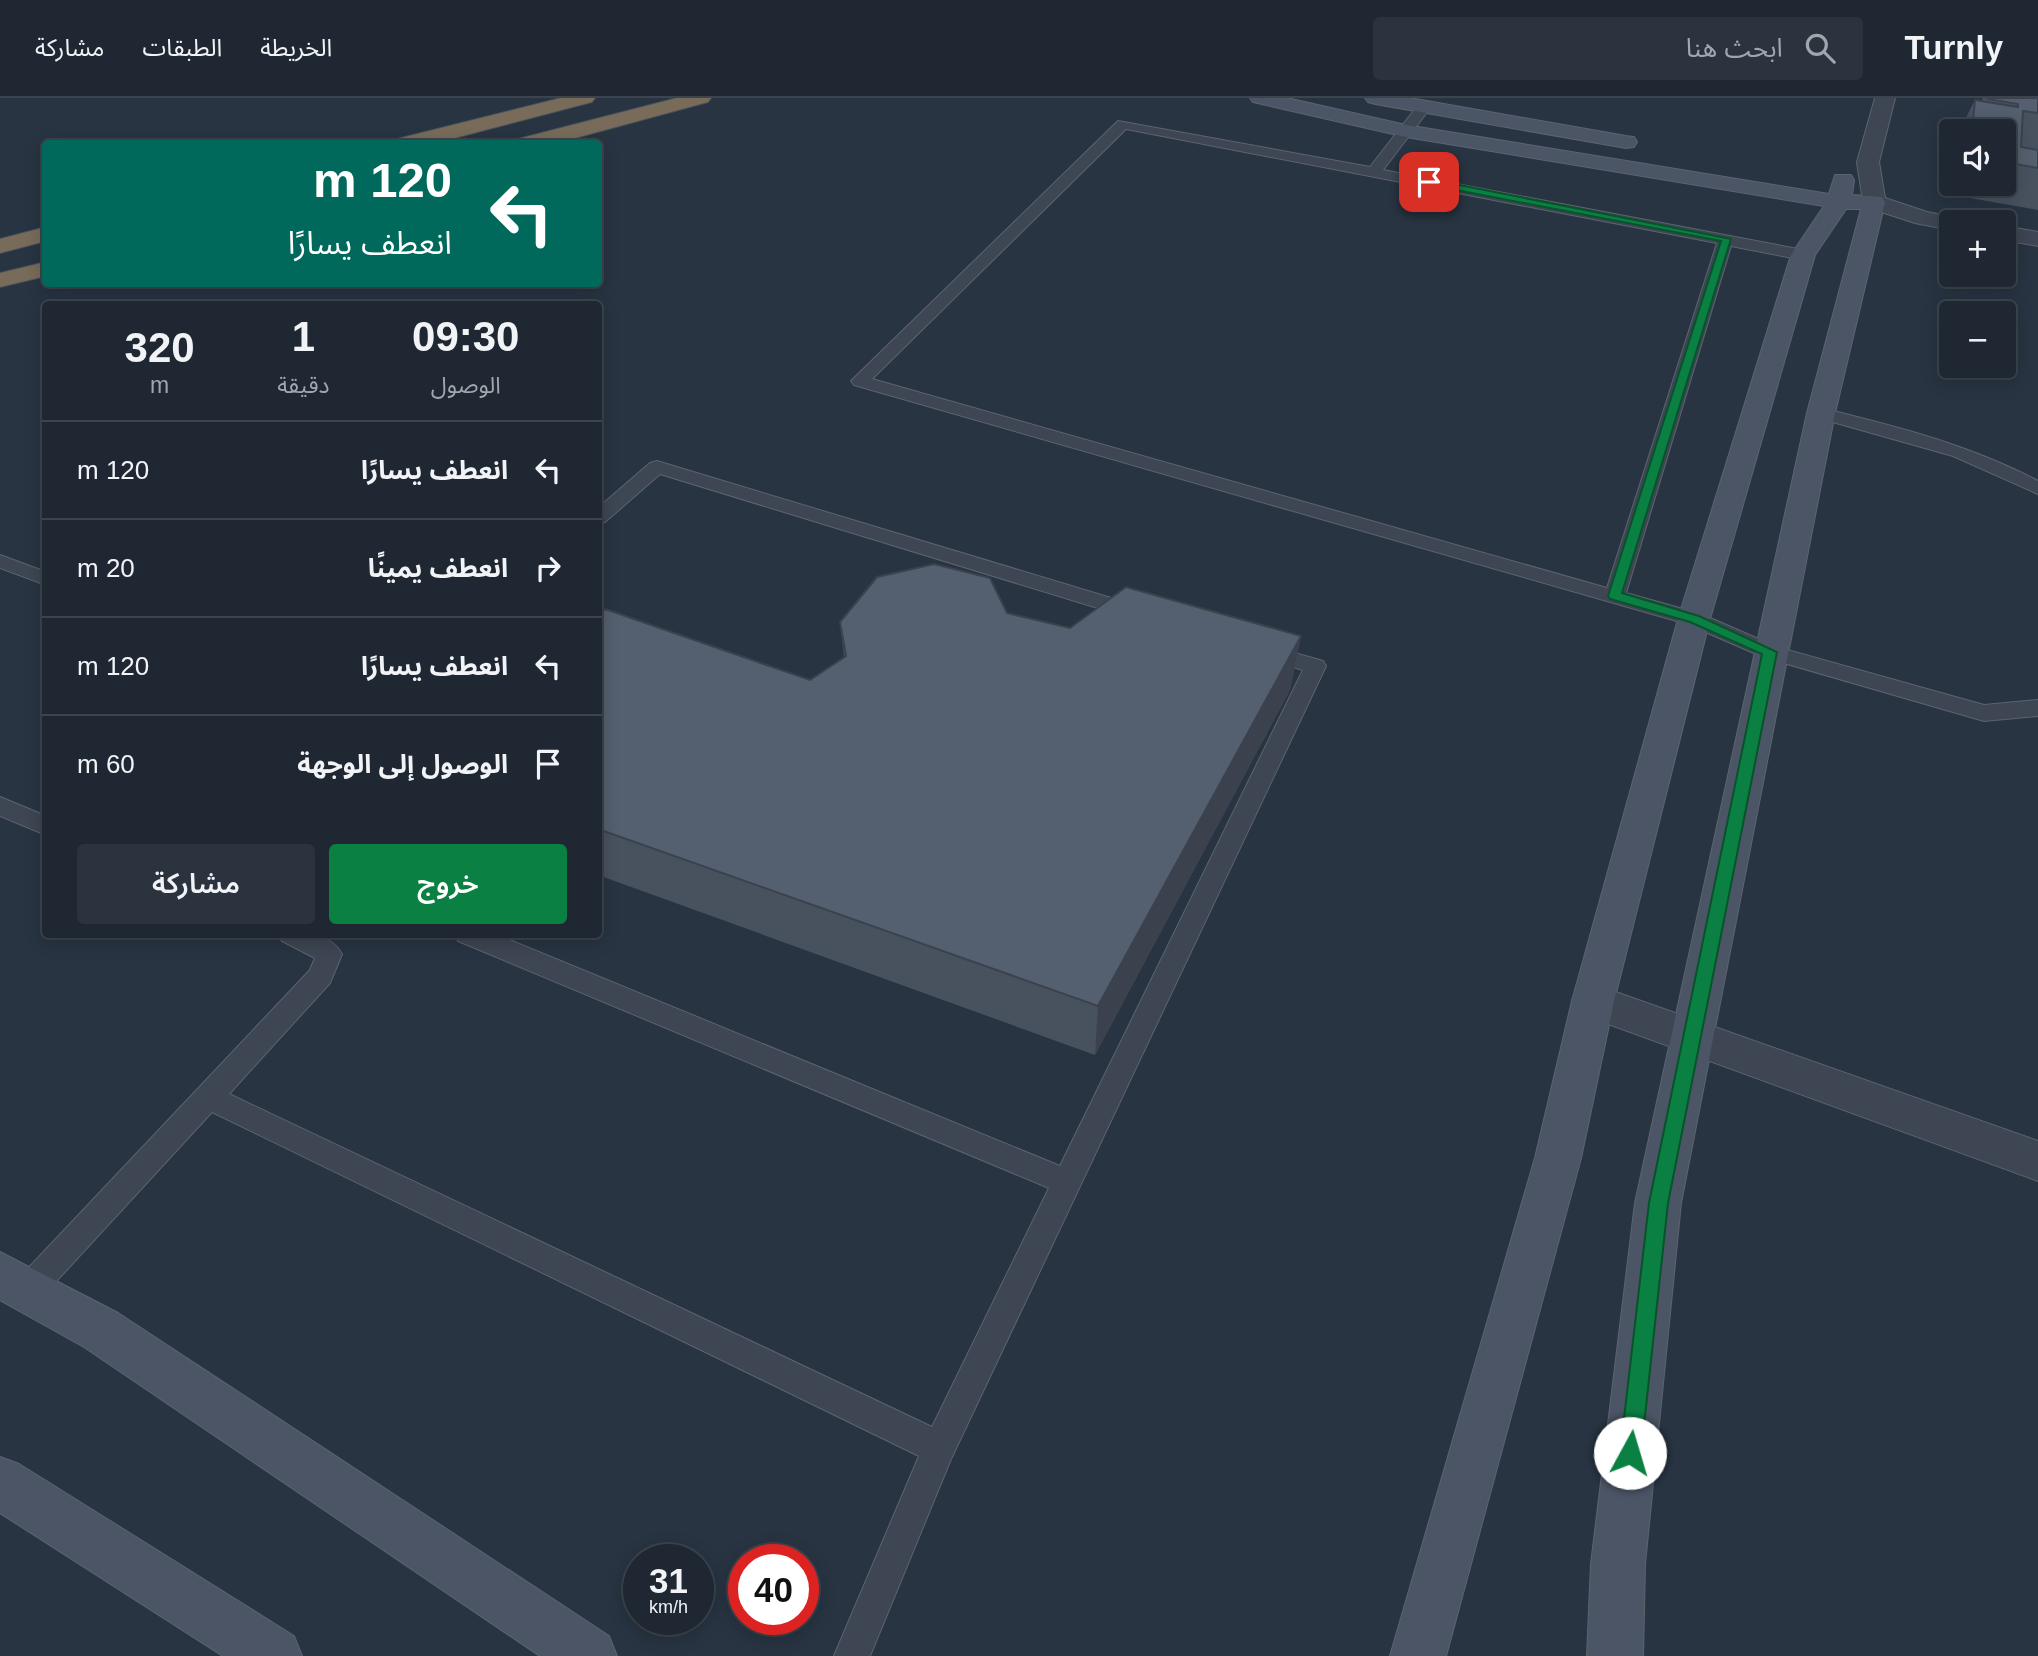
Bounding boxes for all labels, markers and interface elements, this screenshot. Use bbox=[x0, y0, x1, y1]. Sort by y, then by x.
search box bbox=[1373, 17, 1863, 80]
icon: search bbox=[1801, 29, 1839, 67]
text: Turnly bbox=[1905, 29, 2003, 66]
text: ابحث هنا bbox=[1686, 33, 1783, 63]
text: مشاركة bbox=[35, 34, 104, 61]
text: الطبقات bbox=[142, 34, 222, 61]
text: الخريطة bbox=[260, 34, 332, 61]
map controls bbox=[1939, 119, 2016, 378]
button: sound bbox=[1939, 119, 2016, 196]
pin bbox=[1399, 152, 1459, 212]
text: 120 m bbox=[313, 153, 452, 207]
icon: arrive bbox=[1410, 163, 1448, 201]
icon: left bbox=[476, 168, 567, 259]
button: + bbox=[1939, 210, 2016, 287]
text: انعطف يسارًا bbox=[288, 225, 452, 261]
button: − bbox=[1939, 301, 2016, 378]
text: 1 bbox=[292, 313, 315, 360]
text: 09:30 bbox=[412, 313, 519, 360]
text: 320 bbox=[125, 324, 195, 371]
text: m bbox=[150, 372, 169, 398]
text: دقيقة bbox=[277, 372, 330, 398]
text: الوصول bbox=[431, 372, 501, 398]
icon: left bbox=[529, 451, 567, 489]
text: 120 m bbox=[77, 455, 149, 485]
text: انعطف يسارًا bbox=[361, 455, 508, 485]
icon: right bbox=[529, 549, 567, 587]
text: 20 m bbox=[77, 553, 135, 583]
text: انعطف يمينًا bbox=[368, 553, 508, 583]
icon: left bbox=[529, 647, 567, 685]
text: 120 m bbox=[77, 651, 149, 681]
text: انعطف يسارًا bbox=[361, 651, 508, 681]
icon: arrive bbox=[529, 745, 567, 783]
text: 60 m bbox=[77, 749, 135, 779]
text: الوصول إلى الوجهة bbox=[297, 749, 508, 779]
button: مشاركة bbox=[77, 844, 315, 924]
button: خروج bbox=[329, 844, 567, 924]
position arrow bbox=[1593, 1416, 1667, 1490]
speed limit sign: 40 bbox=[728, 1544, 819, 1635]
text: 31 bbox=[649, 1561, 688, 1600]
text: km/h bbox=[649, 1597, 688, 1617]

